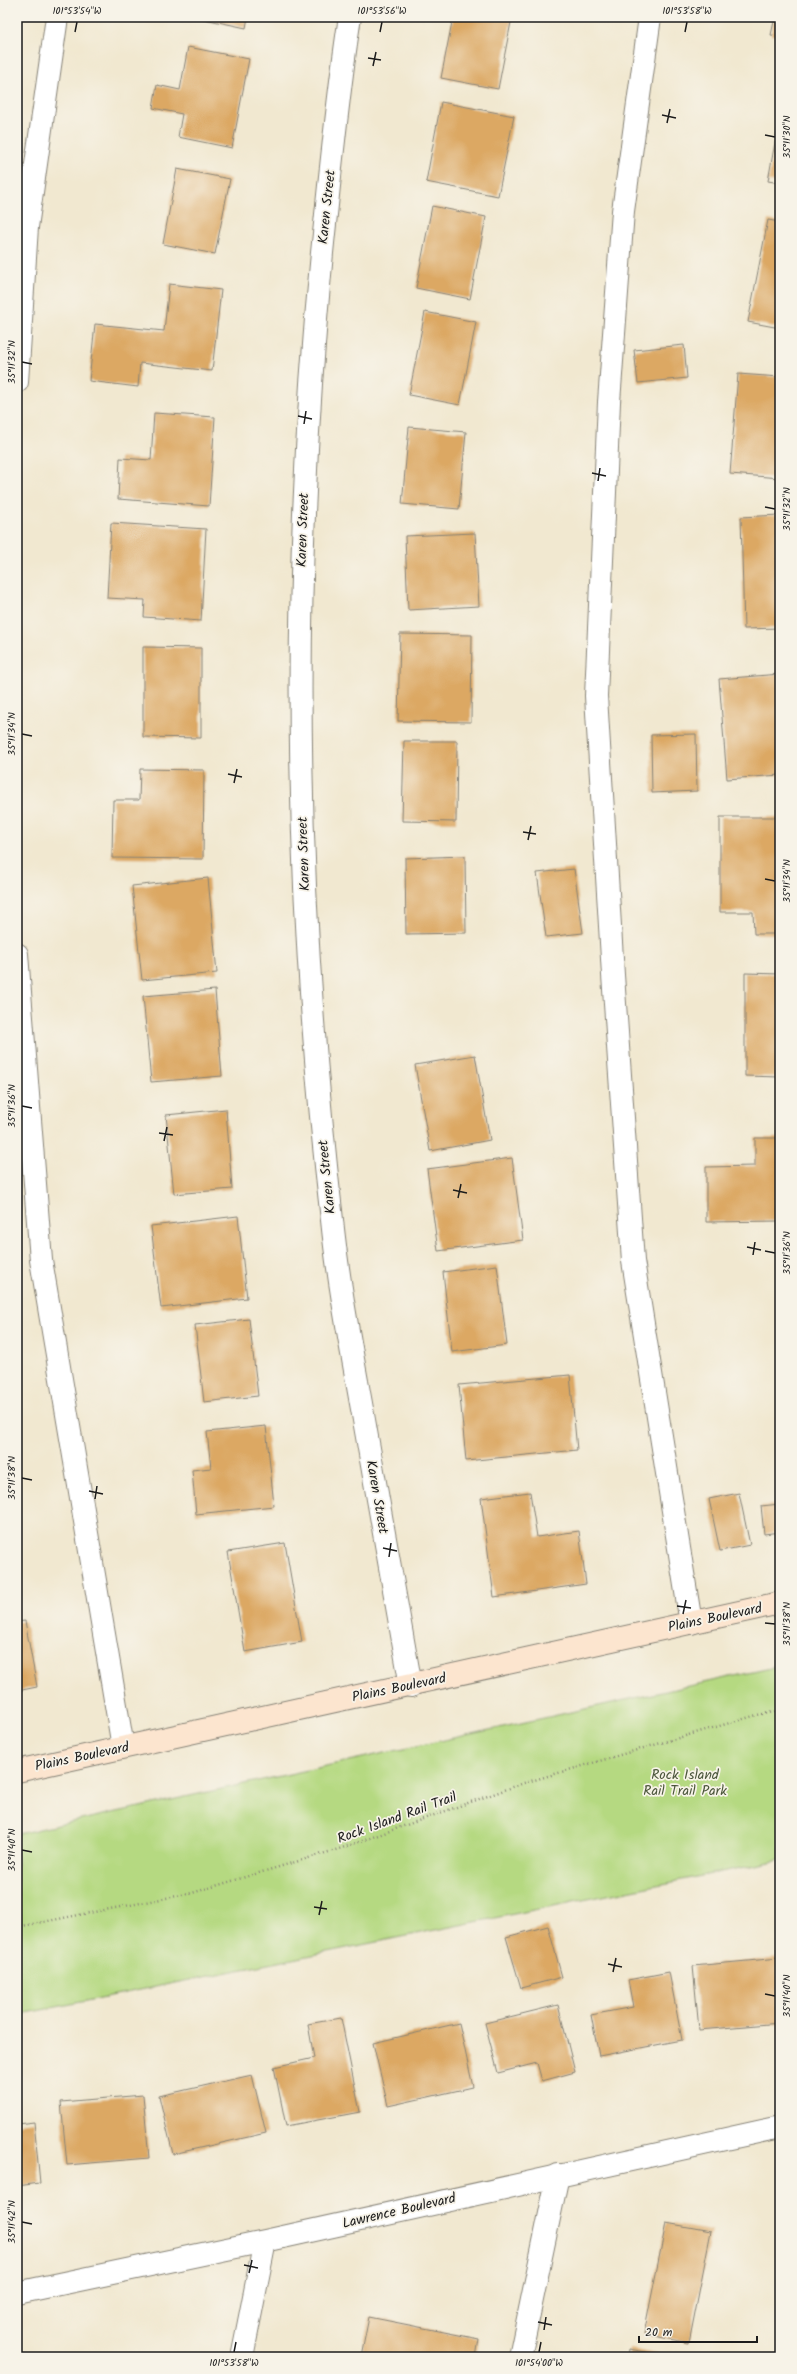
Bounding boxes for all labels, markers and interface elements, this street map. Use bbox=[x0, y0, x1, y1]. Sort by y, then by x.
text: 101°53'54"W bbox=[52, 3, 102, 19]
text: 101°53'56"W bbox=[357, 3, 407, 19]
text: 101°53'58"W bbox=[662, 3, 712, 19]
text: 35°11'30"N bbox=[779, 115, 795, 159]
street label: Karen Street bbox=[312, 168, 342, 245]
text: 35°11'32"N bbox=[4, 340, 20, 384]
text: 35°11'32"N bbox=[779, 487, 795, 531]
street label: Karen Street bbox=[291, 492, 315, 568]
text: 35°11'34"N bbox=[4, 712, 20, 756]
street label: Karen Street bbox=[292, 816, 316, 892]
text: 35°11'34"N bbox=[779, 859, 795, 903]
text: 35°11'36"N bbox=[4, 1084, 20, 1128]
street label: Karen Street bbox=[312, 1138, 342, 1215]
text: 35°11'36"N bbox=[779, 1231, 795, 1275]
text: 35°11'38"N bbox=[4, 1456, 20, 1500]
street label: Karen Street bbox=[360, 1458, 394, 1536]
street label: Plains Boulevard bbox=[666, 1597, 765, 1639]
text: 35°11'38"N bbox=[779, 1602, 795, 1646]
street label: Plains Boulevard bbox=[350, 1667, 449, 1709]
street label: Plains Boulevard bbox=[33, 1736, 132, 1778]
park label: Rock Island Rail Trail Park bbox=[643, 1764, 727, 1802]
street label: Rock Island Rail Trail bbox=[334, 1786, 460, 1850]
text: 35°11'40"N bbox=[4, 1828, 20, 1871]
text: 35°11'40"N bbox=[779, 1974, 795, 2017]
street label: Lawrence Boulevard bbox=[340, 2187, 459, 2235]
text: 35°11'42"N bbox=[4, 2200, 20, 2244]
scale bar bbox=[639, 2318, 757, 2344]
text: 20 m bbox=[645, 2323, 673, 2342]
text: 101°53'58"W bbox=[209, 2355, 259, 2371]
text: 101°54'00"W bbox=[515, 2355, 563, 2371]

